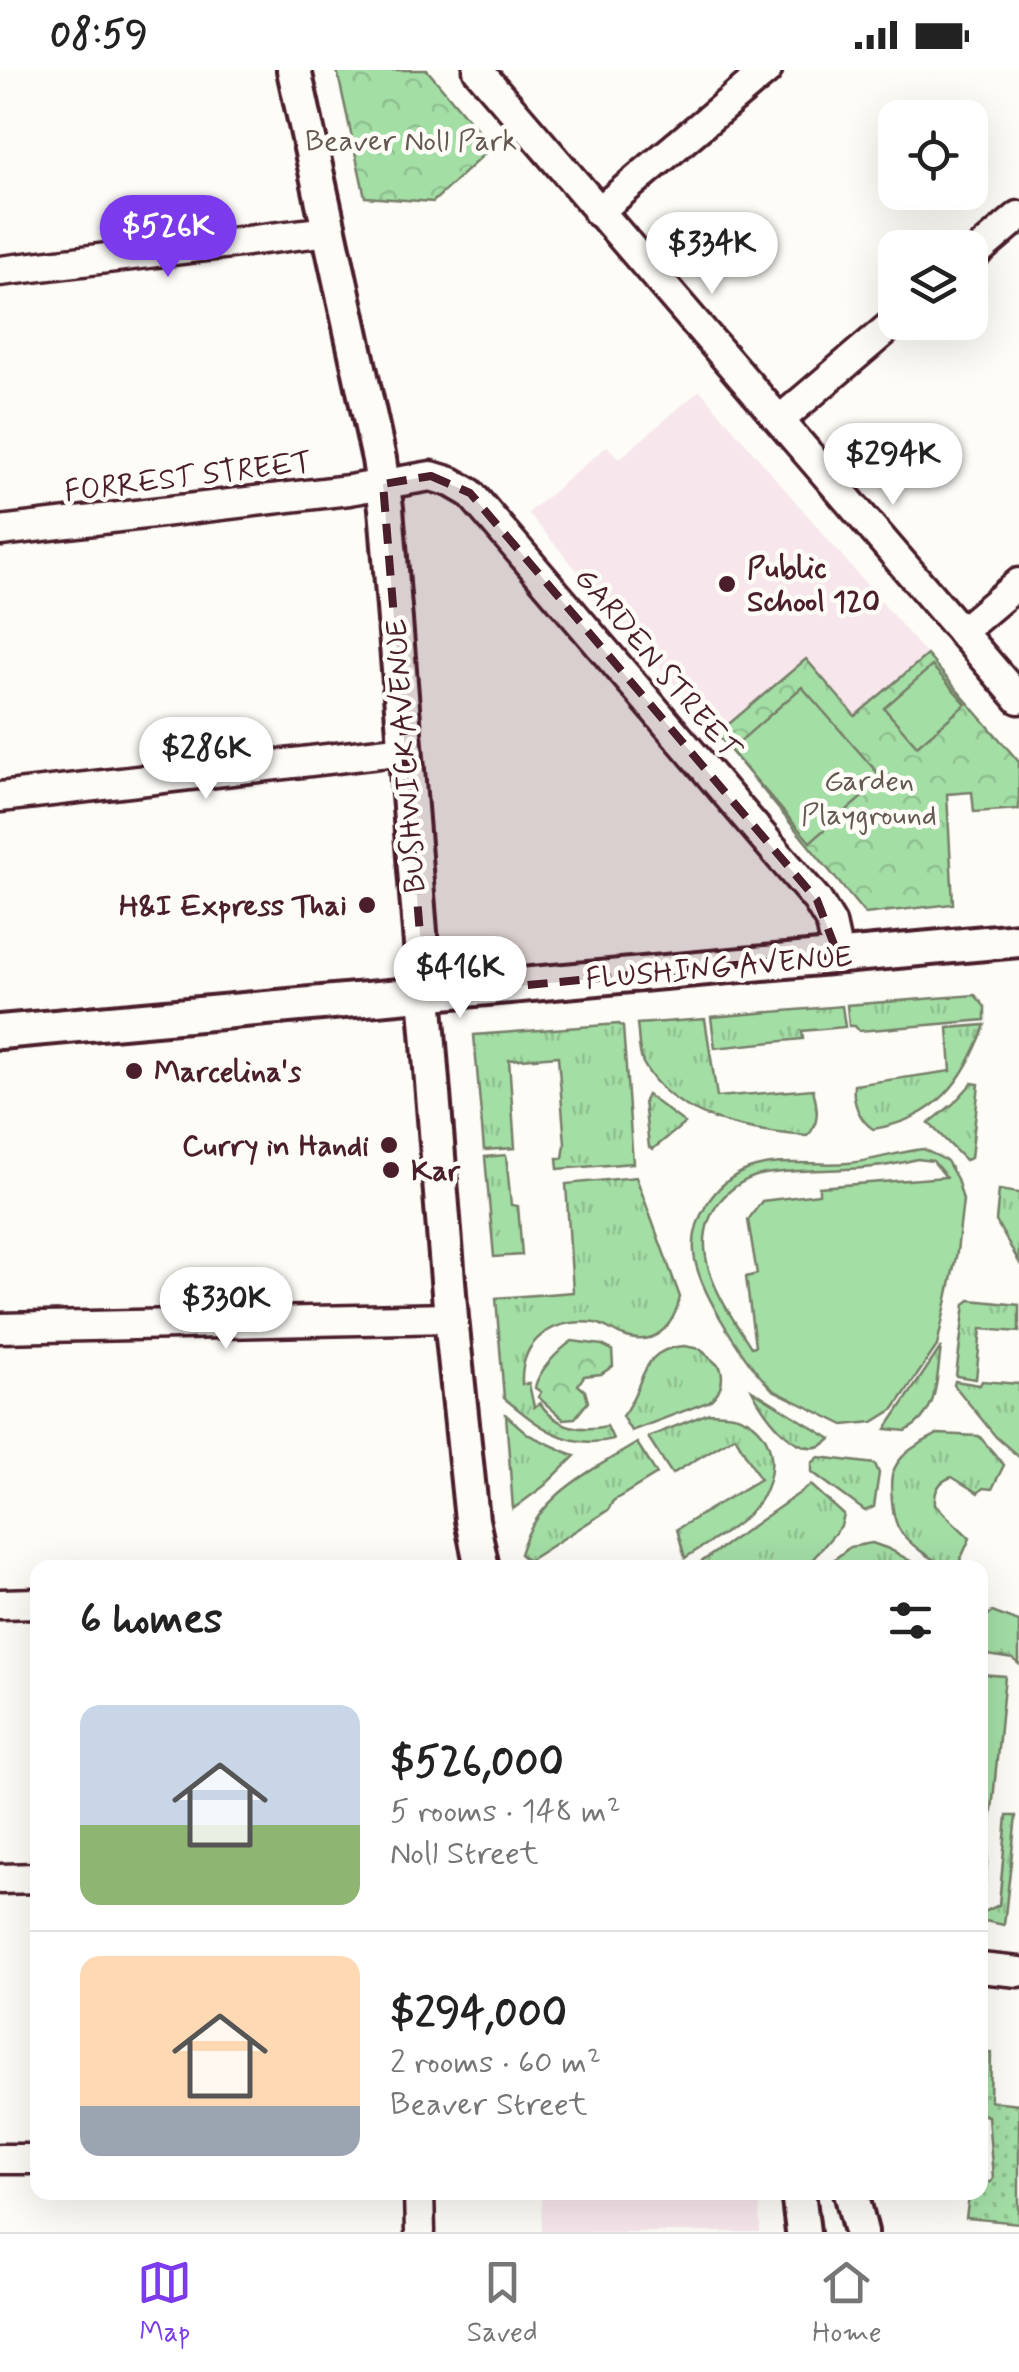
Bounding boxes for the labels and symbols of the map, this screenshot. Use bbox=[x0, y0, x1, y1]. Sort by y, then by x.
park label: Beaver Noll Park bbox=[305, 122, 517, 161]
pin: $526K bbox=[98, 195, 238, 280]
pin: $334K bbox=[642, 212, 782, 297]
pin: $294K bbox=[823, 423, 963, 508]
street label: FORREST STREET bbox=[62, 443, 314, 512]
place label: Public School 120 bbox=[747, 549, 880, 622]
street label: GARDEN STREET bbox=[565, 560, 750, 769]
marker: Public School 120 bbox=[716, 573, 738, 595]
street label: BUSHWICK AVENUE bbox=[377, 618, 436, 894]
pin: $286K bbox=[136, 717, 276, 802]
park label: Garden Playground bbox=[801, 762, 937, 835]
place label: H&I Express Thai bbox=[119, 887, 347, 926]
marker: H&I Express Thai bbox=[356, 894, 378, 916]
pin: $416K bbox=[390, 936, 530, 1021]
street label: FLUSHING AVENUE bbox=[584, 937, 854, 1000]
place label: Marcelina's bbox=[154, 1053, 302, 1092]
marker: Marcelina's bbox=[123, 1060, 145, 1082]
place label: Curry in Handi bbox=[182, 1127, 369, 1166]
marker: Curry in Handi bbox=[378, 1134, 400, 1156]
place label: Kar bbox=[411, 1152, 462, 1191]
marker: Kar bbox=[380, 1159, 402, 1181]
pin: $330K bbox=[156, 1267, 296, 1352]

